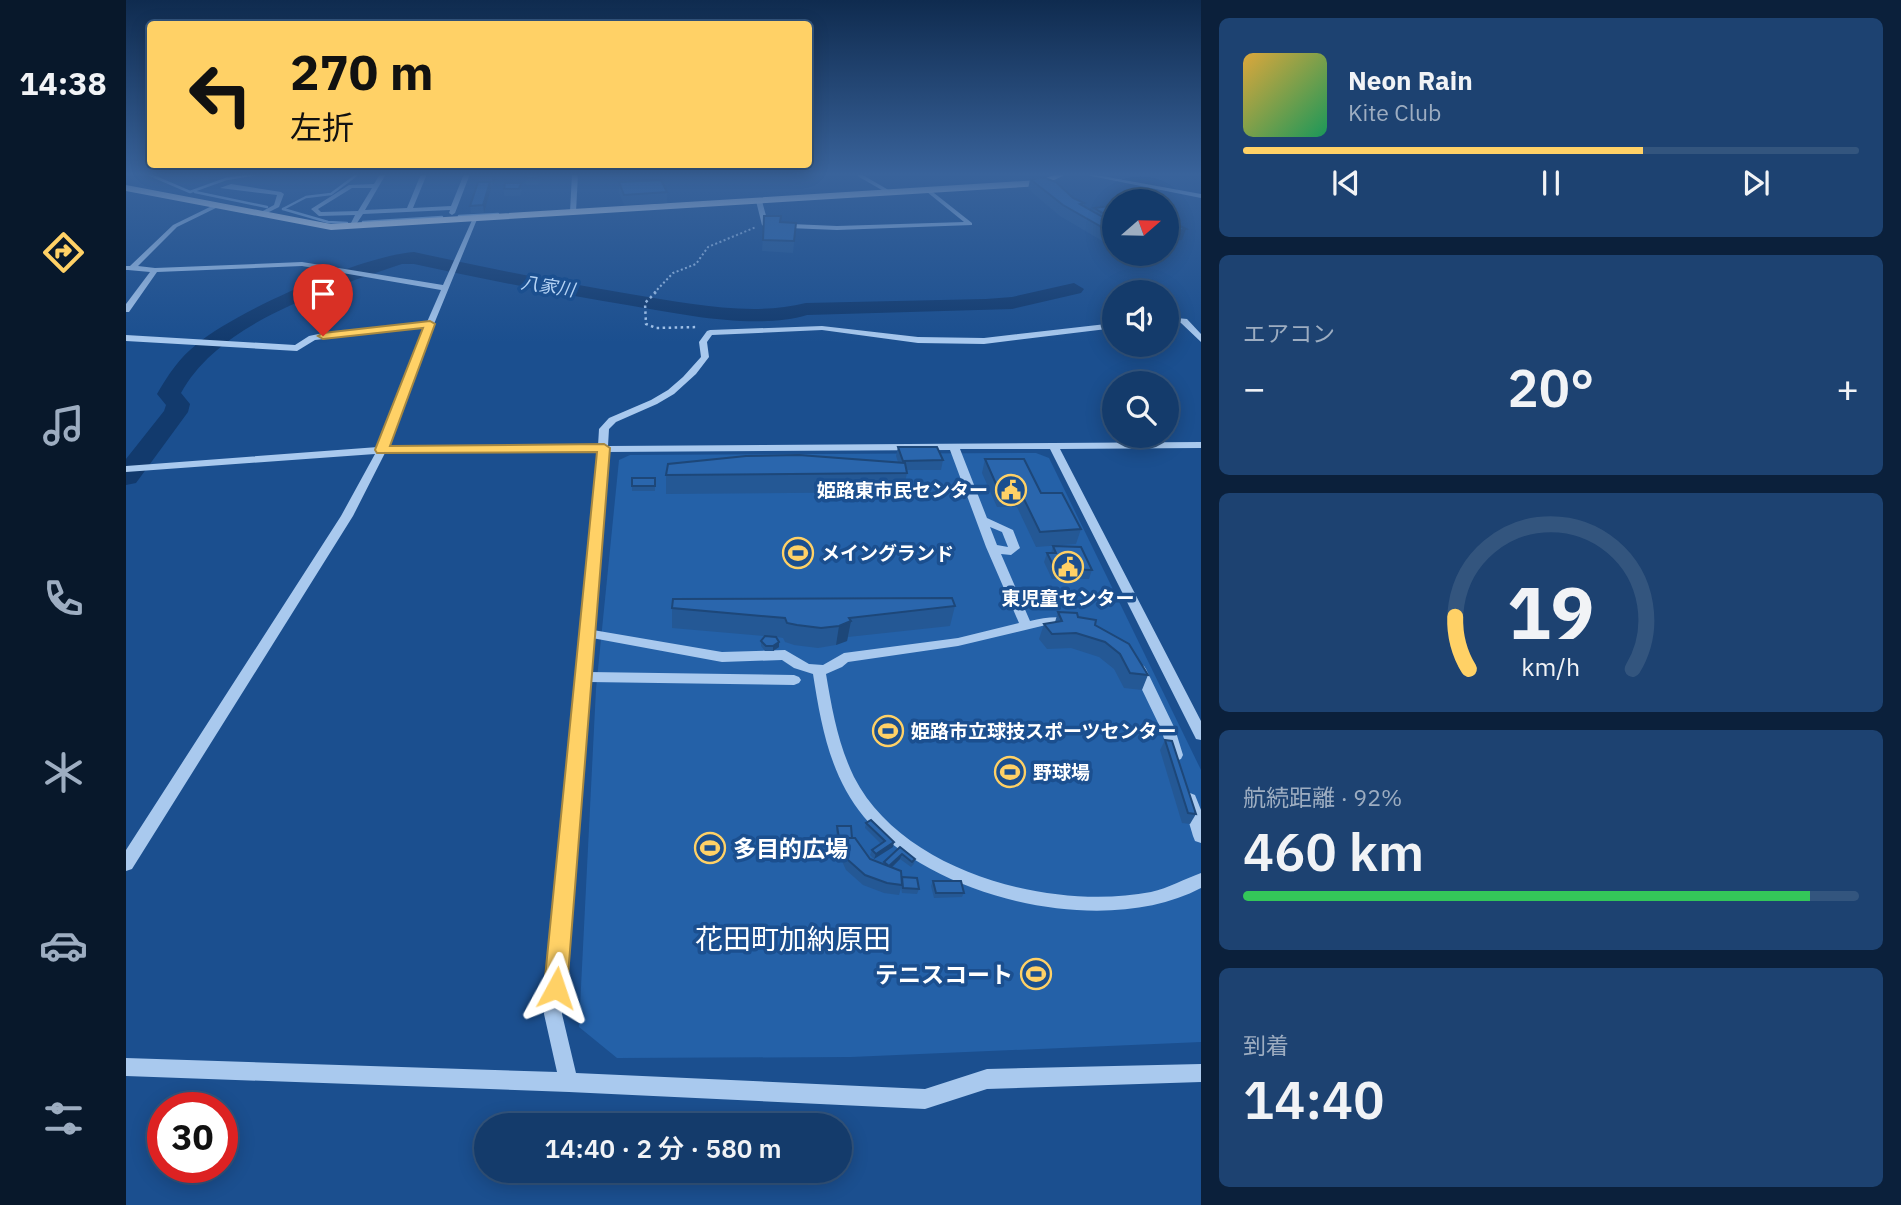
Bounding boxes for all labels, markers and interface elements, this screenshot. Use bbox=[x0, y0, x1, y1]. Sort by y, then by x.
text: 270 m bbox=[290, 40, 434, 103]
icon: left bbox=[175, 49, 266, 140]
text: 14:38 bbox=[19, 62, 107, 104]
text: Neon Rain bbox=[1348, 63, 1473, 97]
text: Kite Club bbox=[1348, 97, 1441, 127]
text: 左折 bbox=[290, 106, 354, 148]
icon: previous bbox=[1327, 164, 1365, 202]
icon: pause bbox=[1532, 164, 1570, 202]
icon: next bbox=[1737, 164, 1775, 202]
north arrow bbox=[1102, 189, 1180, 266]
map controls bbox=[1102, 189, 1179, 448]
icon: directions bbox=[39, 228, 88, 277]
pin bbox=[293, 264, 353, 336]
water label: 八家川 bbox=[520, 270, 578, 302]
icon: arrive bbox=[304, 275, 342, 313]
button: sound bbox=[1102, 280, 1179, 357]
text: エアコン bbox=[1243, 318, 1335, 348]
text: 20° bbox=[1508, 354, 1594, 421]
text: − bbox=[1243, 363, 1266, 412]
text: + bbox=[1836, 363, 1859, 412]
button: search bbox=[1102, 371, 1179, 448]
icon: music bbox=[39, 401, 88, 450]
public building icon: 姫路東市民センター bbox=[994, 473, 1028, 507]
place label: 姫路東市民センター bbox=[817, 478, 988, 502]
sports icon: メイングランド bbox=[781, 536, 815, 570]
place label: メイングランド bbox=[821, 541, 954, 565]
public building icon: 東児童センター bbox=[1051, 550, 1085, 584]
text: 19 bbox=[1507, 564, 1595, 659]
icon: phone bbox=[39, 574, 88, 623]
place label: 東児童センター bbox=[1001, 586, 1135, 610]
text: km/h bbox=[1522, 649, 1580, 682]
sports icon: 姫路市立球技スポーツセンター bbox=[871, 714, 905, 748]
place label: 姫路市立球技スポーツセンター bbox=[911, 719, 1177, 743]
icon: climate bbox=[39, 748, 88, 797]
sports icon: 野球場 bbox=[993, 755, 1027, 789]
place label: 野球場 bbox=[1033, 760, 1090, 784]
text: 航続距離 · 92% bbox=[1243, 782, 1402, 812]
text: 460 km bbox=[1243, 818, 1424, 885]
sports icon: 多目的広場 bbox=[693, 831, 727, 865]
place label: 多目的広場 bbox=[733, 833, 848, 863]
district label: 花田町加納原田 bbox=[695, 920, 891, 957]
icon: car bbox=[39, 921, 88, 970]
position arrow bbox=[519, 951, 593, 1025]
sports icon: テニスコート bbox=[1019, 957, 1053, 991]
place label: テニスコート bbox=[875, 959, 1013, 989]
text: 到着 bbox=[1243, 1030, 1289, 1060]
text: 14:40 bbox=[1243, 1066, 1384, 1133]
speed limit sign: 30 bbox=[147, 1092, 238, 1183]
icon: filters bbox=[39, 1094, 88, 1143]
text: 14:40 · 2 分 · 580 m bbox=[544, 1131, 782, 1165]

